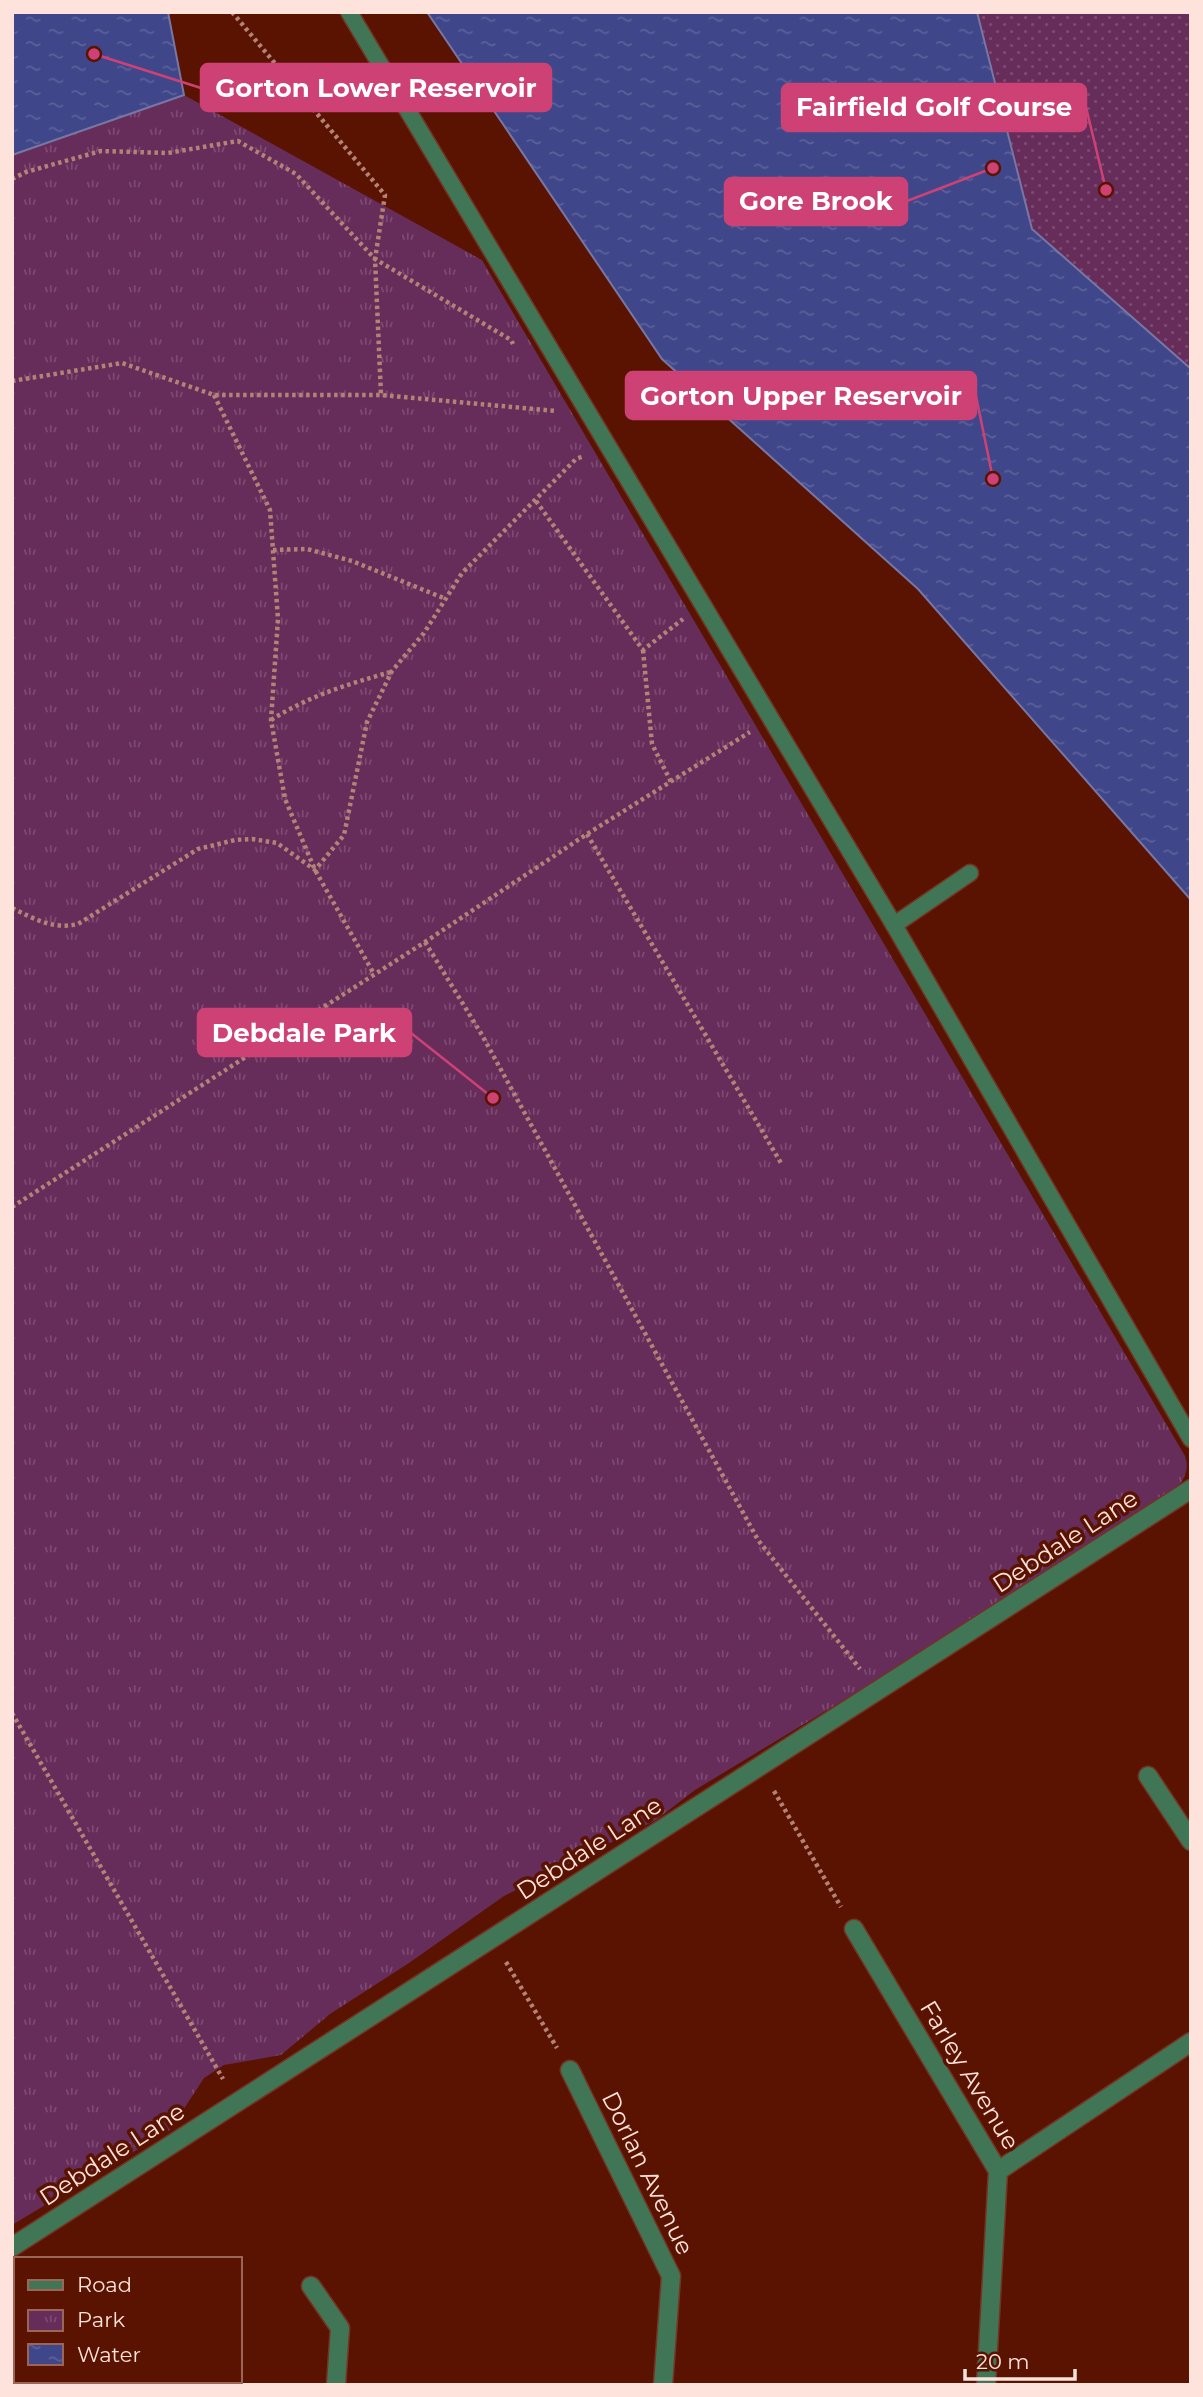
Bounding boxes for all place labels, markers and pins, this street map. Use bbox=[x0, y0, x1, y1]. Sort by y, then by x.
callout: Gorton Lower Reservoir bbox=[201, 64, 551, 111]
callout: Fairfield Golf Course bbox=[782, 84, 1086, 131]
callout: Gore Brook bbox=[725, 178, 907, 225]
callout: Gorton Upper Reservoir bbox=[626, 372, 976, 419]
callout: Debdale Park bbox=[198, 1009, 411, 1056]

